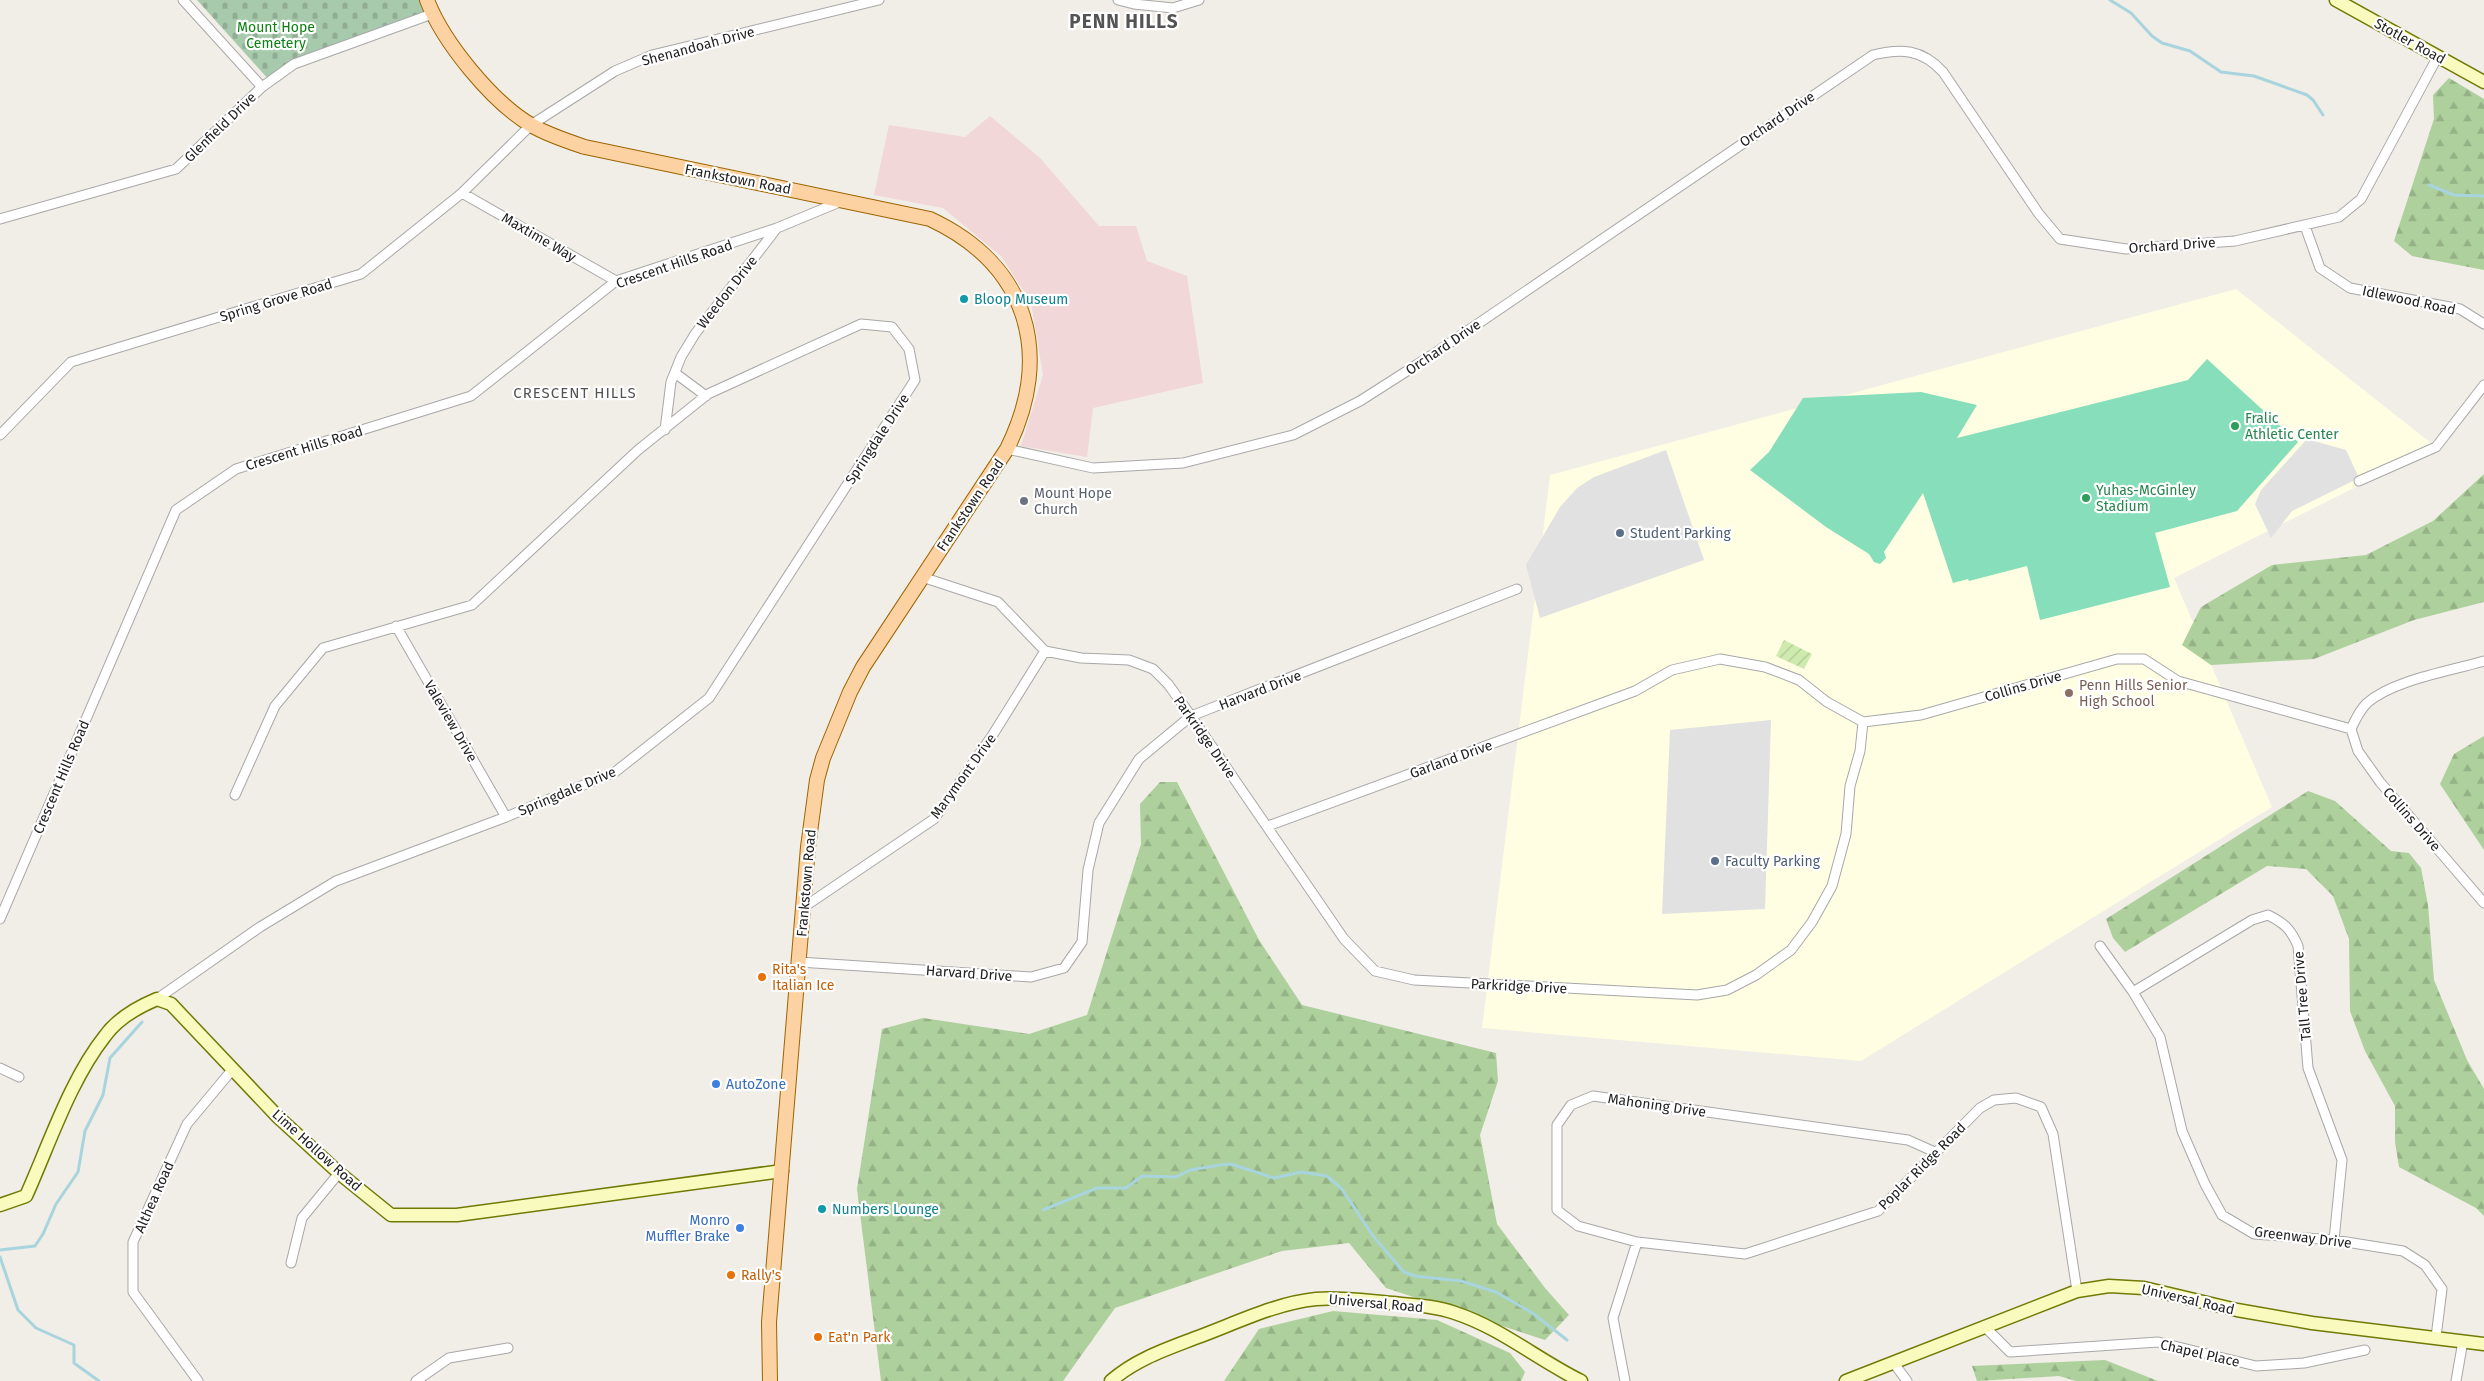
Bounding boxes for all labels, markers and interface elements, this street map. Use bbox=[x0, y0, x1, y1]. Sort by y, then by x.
district label: PENN HILLS bbox=[1069, 10, 1179, 33]
street label: Stotler Road bbox=[2371, 15, 2448, 68]
park label: Mount Hope Cemetery bbox=[237, 19, 315, 52]
street label: Shenandoah Drive bbox=[640, 23, 756, 70]
street label: Orchard Drive bbox=[1736, 88, 1818, 151]
street label: Glenfield Drive bbox=[181, 89, 260, 166]
street label: Frankstown Road bbox=[683, 161, 793, 198]
street label: Maxtime Way bbox=[499, 209, 579, 266]
street label: Orchard Drive bbox=[2128, 234, 2216, 257]
street label: Crescent Hills Road bbox=[614, 237, 735, 292]
street label: Weedon Drive bbox=[694, 252, 761, 332]
street label: Spring Grove Road bbox=[218, 275, 335, 326]
street label: Idlewood Road bbox=[2361, 282, 2457, 319]
place label: Bloop Museum bbox=[974, 291, 1068, 308]
marker: Bloop Museum bbox=[958, 293, 970, 305]
street label: Orchard Drive bbox=[1402, 316, 1484, 379]
district label: CRESCENT HILLS bbox=[513, 384, 637, 402]
street label: Springdale Drive bbox=[842, 391, 913, 488]
place label: Fralic Athletic Center bbox=[2245, 410, 2339, 443]
marker: Fralic Athletic Center bbox=[2229, 420, 2241, 432]
street label: Crescent Hills Road bbox=[243, 423, 365, 474]
street label: Frankstown Road bbox=[933, 456, 1008, 555]
place label: Yuhas-McGinley Stadium bbox=[2096, 482, 2196, 515]
place label: Mount Hope Church bbox=[1034, 485, 1112, 518]
marker: Yuhas-McGinley Stadium bbox=[2080, 492, 2092, 504]
marker: Mount Hope Church bbox=[1018, 495, 1030, 507]
place label: Student Parking bbox=[1630, 525, 1732, 542]
marker: Student Parking bbox=[1614, 527, 1626, 539]
street label: Harvard Drive bbox=[1217, 667, 1304, 714]
street label: Collins Drive bbox=[1983, 667, 2064, 706]
street label: Valeview Drive bbox=[420, 677, 481, 765]
place label: Penn Hills Senior High School bbox=[2079, 677, 2188, 710]
marker: Penn Hills Senior High School bbox=[2063, 687, 2075, 699]
street label: Parkridge Drive bbox=[1170, 693, 1239, 782]
street label: Crescent Hills Road bbox=[30, 718, 93, 837]
street label: Marymont Drive bbox=[927, 731, 1000, 822]
street label: Garland Drive bbox=[1408, 737, 1495, 782]
street label: Springdale Drive bbox=[516, 763, 619, 820]
street label: Collins Drive bbox=[2379, 784, 2444, 855]
street label: Frankstown Road bbox=[793, 829, 820, 938]
place label: Faculty Parking bbox=[1725, 853, 1821, 870]
marker: Faculty Parking bbox=[1709, 855, 1721, 867]
street label: Tall Tree Drive bbox=[2290, 951, 2315, 1041]
place label: Rita's Italian Ice bbox=[772, 961, 834, 994]
street label: Harvard Drive bbox=[925, 962, 1013, 985]
marker: Rita's Italian Ice bbox=[756, 971, 768, 983]
street label: Parkridge Drive bbox=[1470, 975, 1568, 998]
place label: AutoZone bbox=[726, 1076, 786, 1093]
marker: AutoZone bbox=[710, 1078, 722, 1090]
street label: Mahoning Drive bbox=[1607, 1090, 1707, 1121]
street label: Lime Hollow Road bbox=[269, 1106, 365, 1195]
street label: Poplar Ridge Road bbox=[1875, 1119, 1970, 1214]
street label: Althea Road bbox=[131, 1159, 178, 1236]
place label: Numbers Lounge bbox=[832, 1201, 939, 1218]
marker: Numbers Lounge bbox=[816, 1203, 828, 1215]
place label: Monro Muffler Brake bbox=[646, 1212, 730, 1245]
marker: Monro Muffler Brake bbox=[734, 1222, 746, 1234]
street label: Greenway Drive bbox=[2253, 1223, 2353, 1252]
place label: Rally's bbox=[741, 1267, 782, 1284]
marker: Rally's bbox=[725, 1269, 737, 1281]
street label: Universal Road bbox=[2140, 1281, 2236, 1318]
street label: Universal Road bbox=[1328, 1291, 1424, 1316]
place label: Eat'n Park bbox=[828, 1329, 891, 1346]
marker: Eat'n Park bbox=[812, 1331, 824, 1343]
street label: Chapel Place bbox=[2159, 1336, 2241, 1371]

